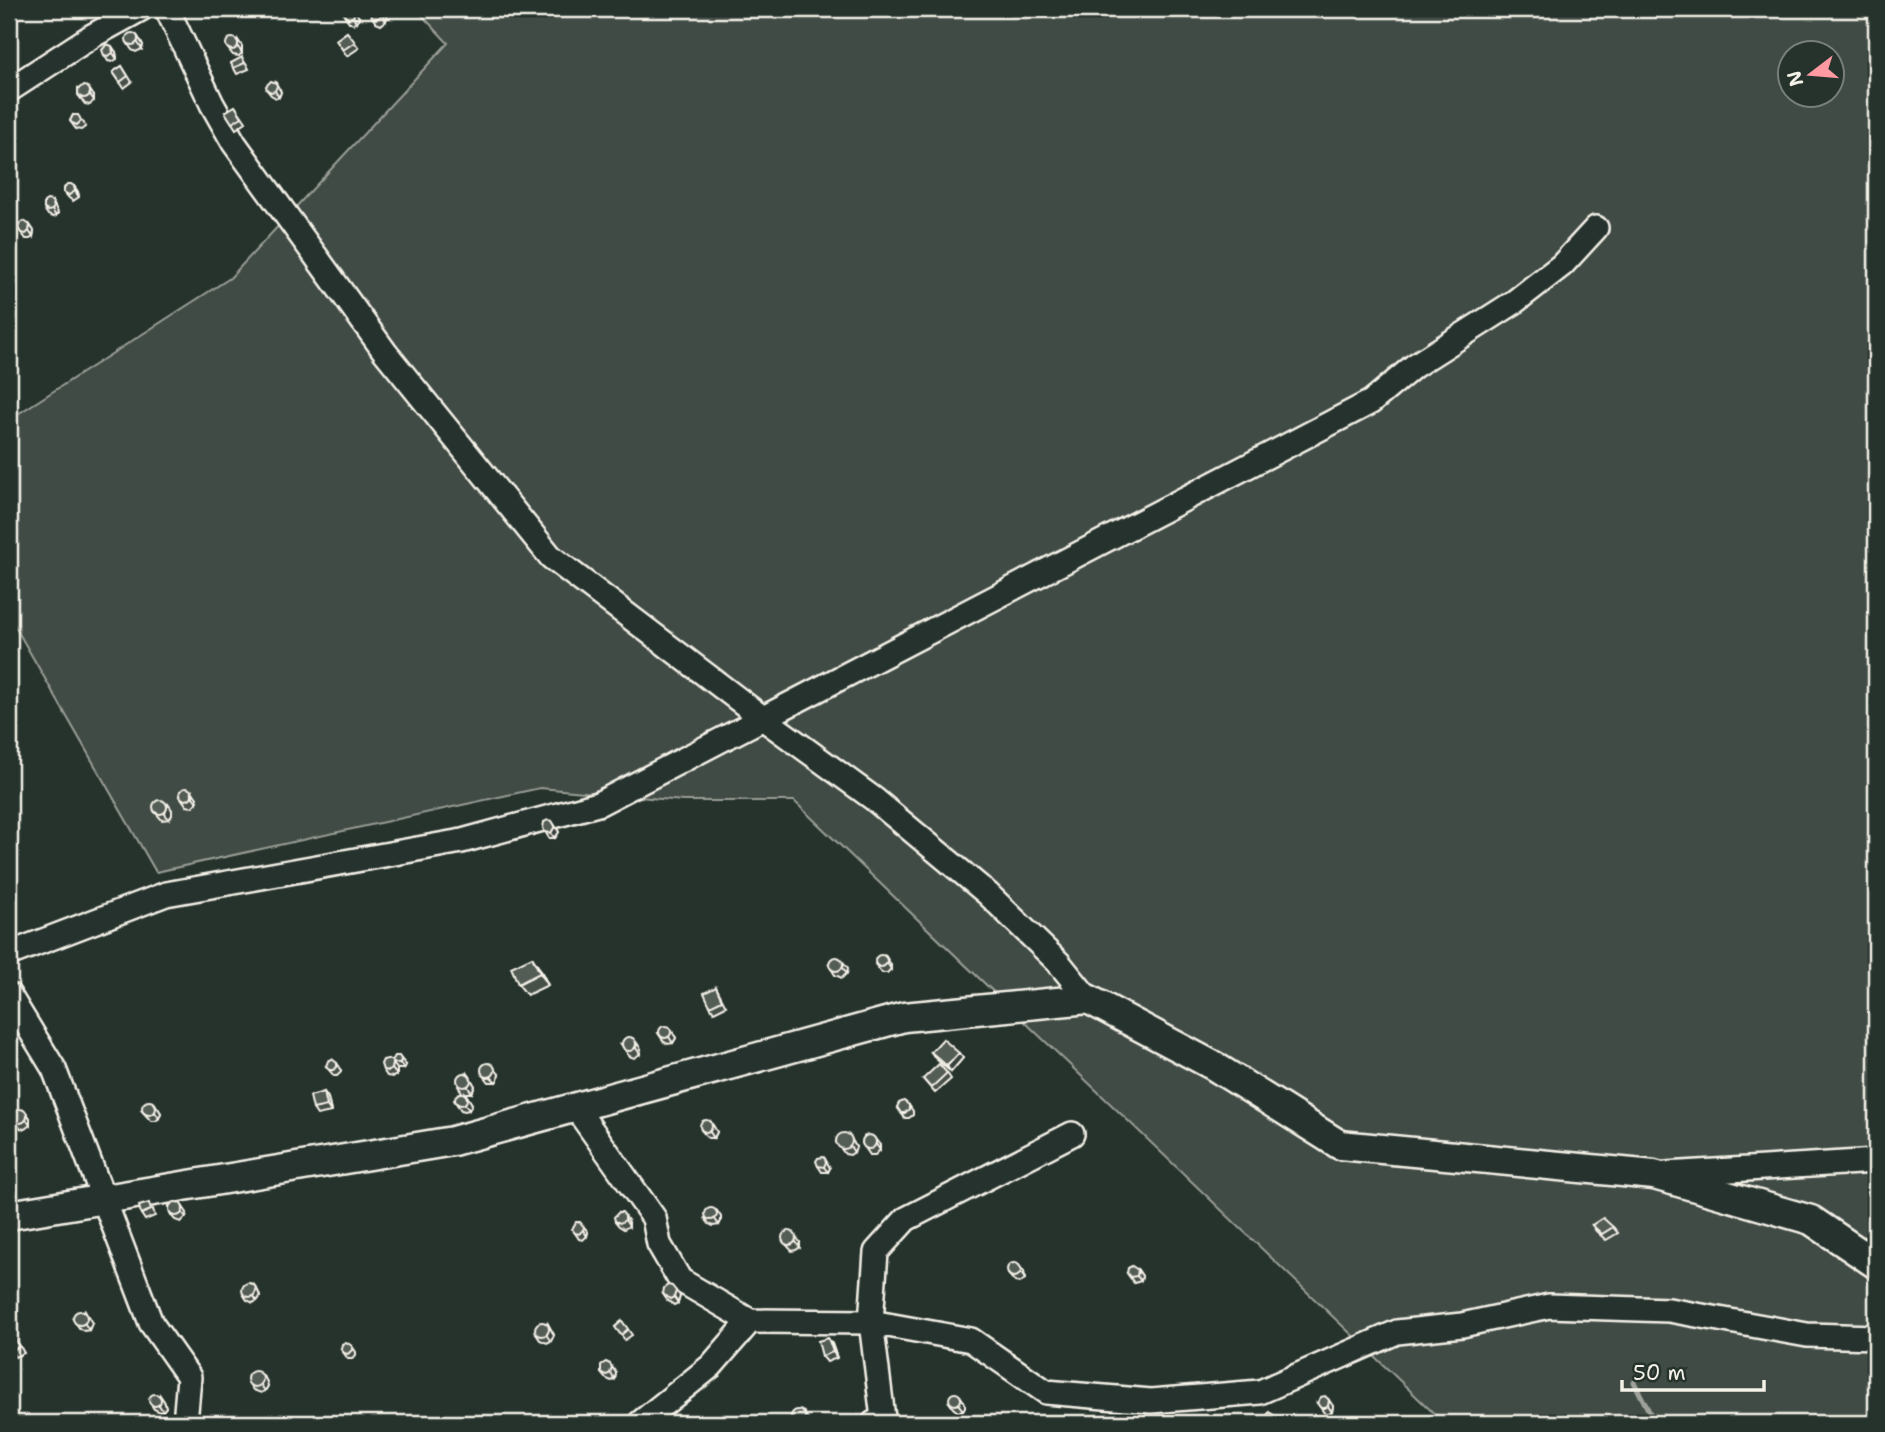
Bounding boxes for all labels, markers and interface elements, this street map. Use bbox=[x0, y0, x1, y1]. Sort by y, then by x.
north arrow bbox=[1776, 38, 1846, 108]
text: N bbox=[1781, 68, 1809, 89]
scale bar bbox=[1622, 1348, 1764, 1392]
text: 50 m bbox=[1633, 1359, 1686, 1387]

